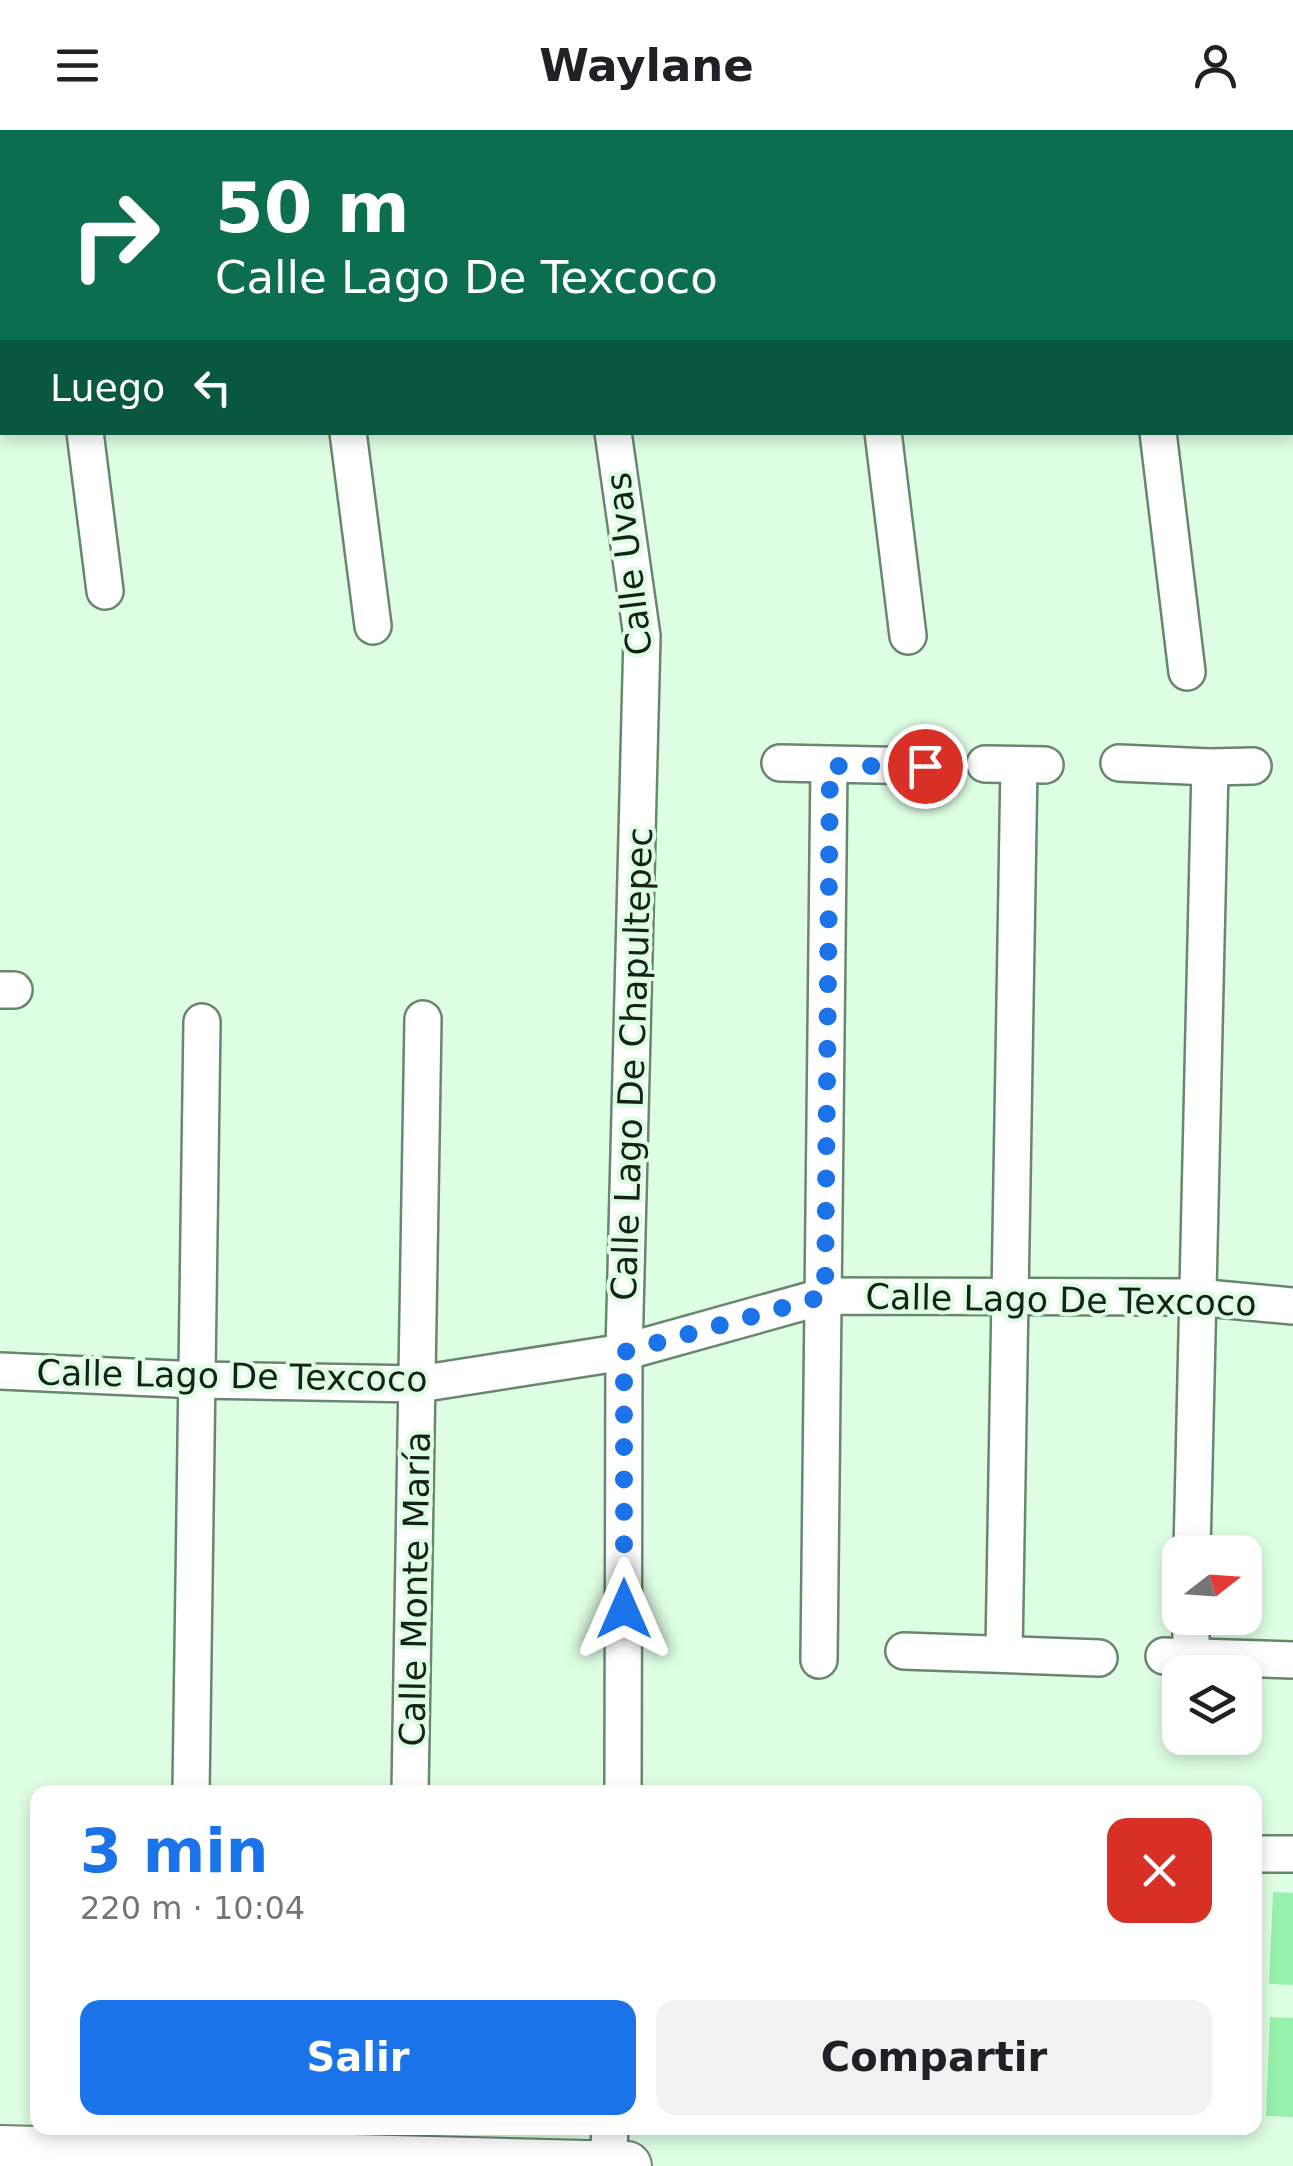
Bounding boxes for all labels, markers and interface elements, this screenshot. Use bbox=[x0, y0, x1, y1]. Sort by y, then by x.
icon: menu bbox=[50, 38, 105, 93]
icon: person bbox=[1188, 38, 1243, 93]
text: Waylane bbox=[539, 39, 754, 92]
text: 50 m bbox=[215, 167, 410, 249]
icon: right bbox=[50, 170, 180, 300]
text: Calle Lago De Texcoco bbox=[215, 251, 718, 304]
icon: left bbox=[185, 360, 240, 415]
text: Luego bbox=[50, 366, 165, 410]
street label: Calle Uvas bbox=[598, 470, 660, 658]
pin bbox=[883, 724, 968, 809]
icon: arrive bbox=[898, 739, 953, 794]
street label: Calle Lago De Chapultepec bbox=[604, 827, 660, 1301]
street label: Calle Lago De Texcoco bbox=[865, 1277, 1257, 1323]
street label: Calle Lago De Texcoco bbox=[36, 1353, 428, 1399]
street label: Calle Monte María bbox=[392, 1431, 438, 1747]
north arrow bbox=[1162, 1535, 1262, 1635]
map controls bbox=[1162, 1535, 1262, 1755]
position arrow bbox=[572, 1557, 676, 1661]
button: layers bbox=[1162, 1655, 1262, 1755]
text: 3 min bbox=[80, 1816, 268, 1886]
button: close bbox=[1107, 1818, 1212, 1923]
text: 220 m · 10:04 bbox=[80, 1889, 305, 1927]
button: Salir bbox=[80, 2000, 636, 2115]
button: Compartir bbox=[656, 2000, 1212, 2115]

